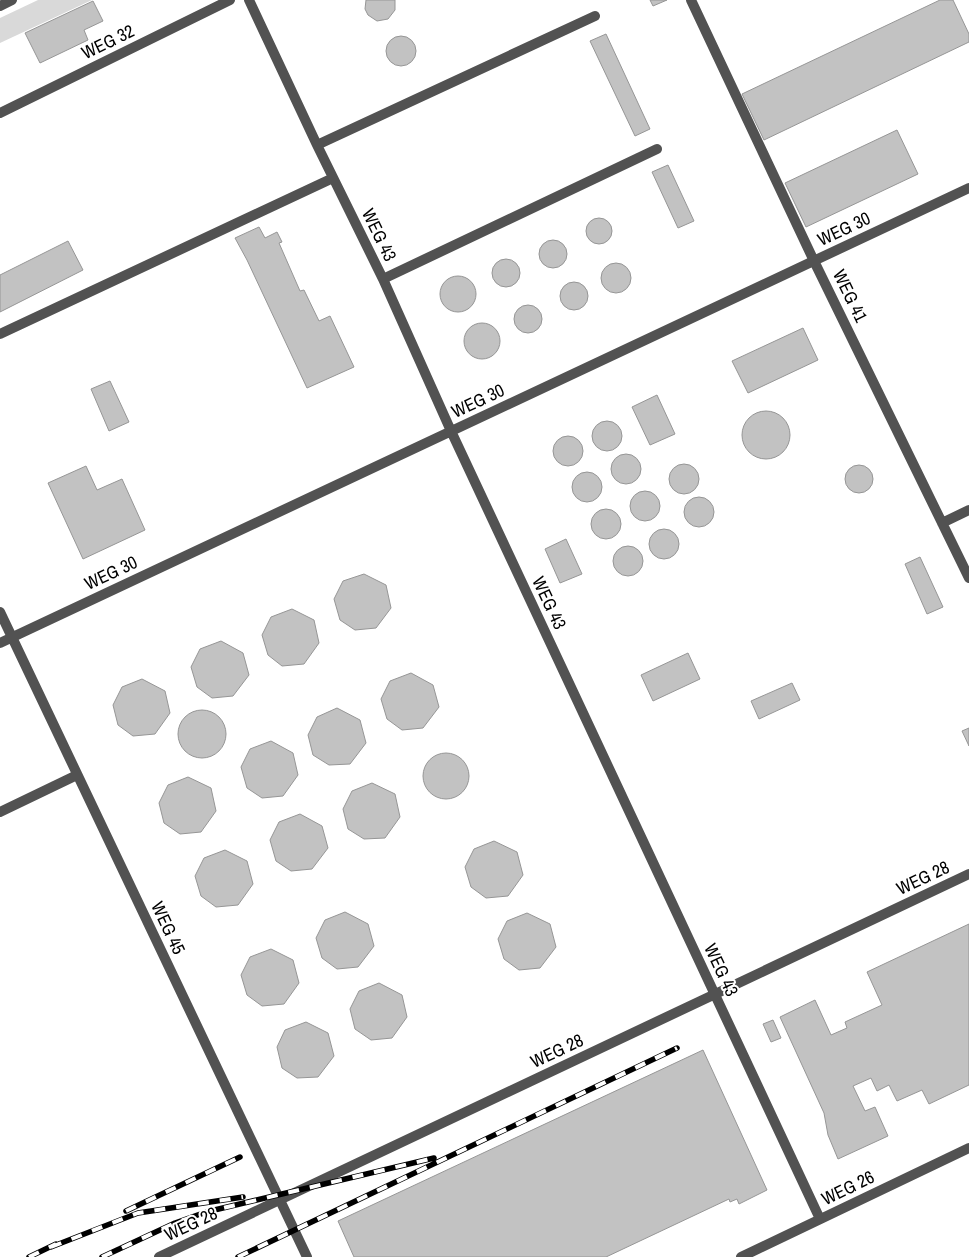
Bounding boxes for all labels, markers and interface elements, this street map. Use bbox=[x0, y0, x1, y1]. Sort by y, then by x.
street label: WEG 32 bbox=[77, 18, 138, 65]
street label: WEG 43 bbox=[356, 204, 403, 265]
street label: WEG 30 bbox=[813, 205, 874, 252]
street label: WEG 41 bbox=[827, 265, 874, 327]
street label: WEG 30 bbox=[447, 377, 508, 424]
street label: WEG 30 bbox=[80, 549, 141, 596]
street label: WEG 43 bbox=[526, 572, 573, 633]
street label: WEG 28 bbox=[892, 854, 953, 901]
street label: WEG 45 bbox=[145, 897, 192, 958]
street label: WEG 43 bbox=[698, 939, 745, 1000]
street label: WEG 28 bbox=[526, 1027, 587, 1074]
street label: WEG 26 bbox=[817, 1164, 878, 1211]
street label: WEG 28 bbox=[160, 1200, 221, 1247]

